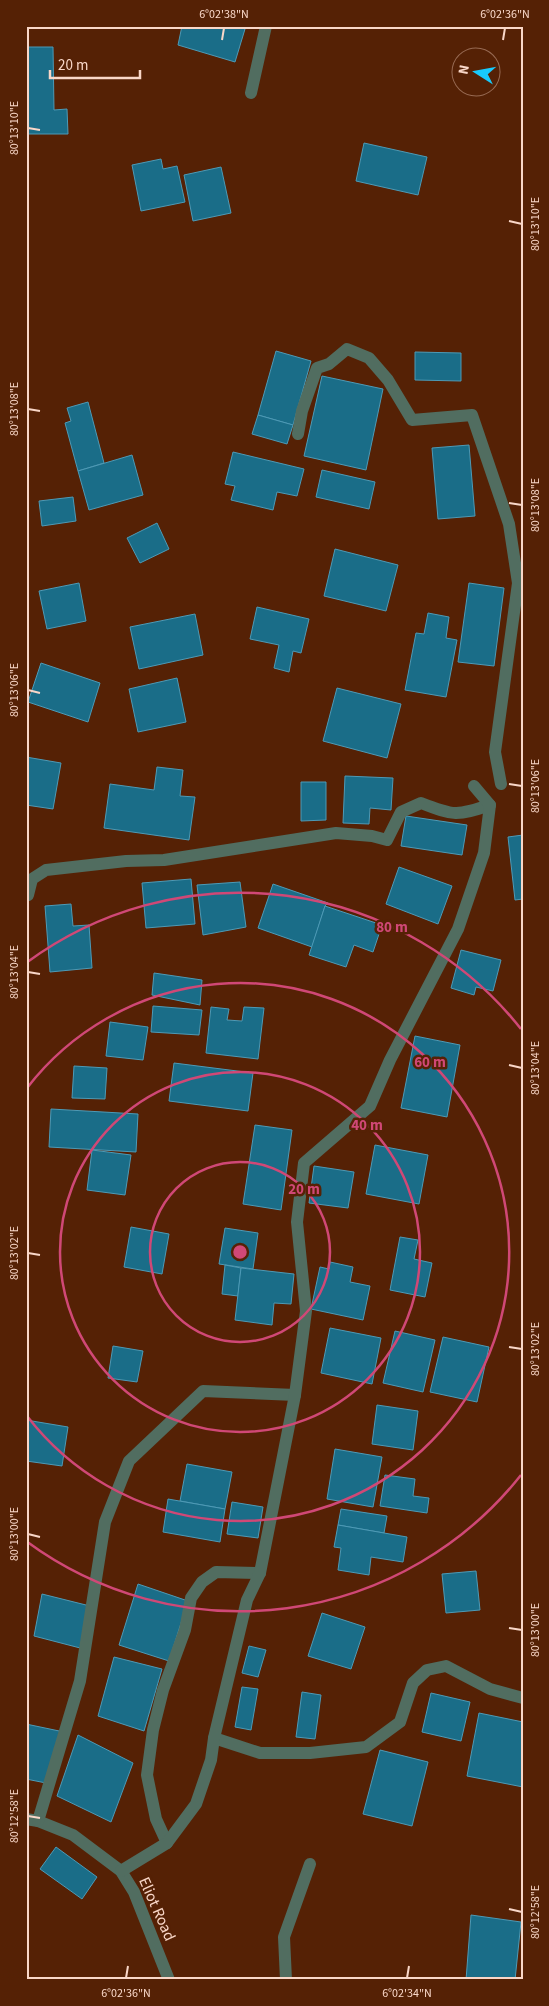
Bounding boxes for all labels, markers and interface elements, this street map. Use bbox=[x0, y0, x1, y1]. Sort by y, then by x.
text: 6°02'38"N bbox=[199, 6, 249, 23]
text: 6°02'36"N bbox=[480, 6, 530, 23]
scale bar bbox=[50, 48, 140, 80]
north arrow bbox=[452, 48, 502, 98]
text: 20 m bbox=[58, 55, 88, 76]
text: N bbox=[454, 63, 475, 76]
text: 80°13'10"E bbox=[6, 101, 23, 155]
text: 80°13'10"E bbox=[527, 197, 544, 251]
text: 80°13'08"E bbox=[6, 382, 23, 436]
text: 80°13'08"E bbox=[527, 478, 544, 532]
text: 80°13'06"E bbox=[6, 663, 23, 717]
text: 80°13'06"E bbox=[527, 759, 544, 813]
text: 80 m bbox=[376, 917, 408, 938]
text: 80°13'04"E bbox=[6, 945, 23, 999]
text: 80°13'04"E bbox=[527, 1041, 544, 1095]
text: 60 m bbox=[414, 1052, 446, 1073]
text: 40 m bbox=[351, 1115, 383, 1136]
text: 20 m bbox=[288, 1179, 320, 1200]
text: 80°13'02"E bbox=[6, 1226, 23, 1280]
centre of rings bbox=[231, 1243, 249, 1261]
text: 80°13'02"E bbox=[527, 1322, 544, 1376]
text: 80°13'00"E bbox=[6, 1507, 23, 1561]
text: 80°13'00"E bbox=[527, 1603, 544, 1657]
text: 80°12'58"E bbox=[6, 1789, 23, 1843]
street label: Eliot Road bbox=[133, 1874, 181, 1944]
text: 80°12'58"E bbox=[527, 1885, 544, 1939]
text: 6°02'36"N bbox=[101, 1985, 151, 2002]
text: 6°02'34"N bbox=[382, 1985, 432, 2002]

